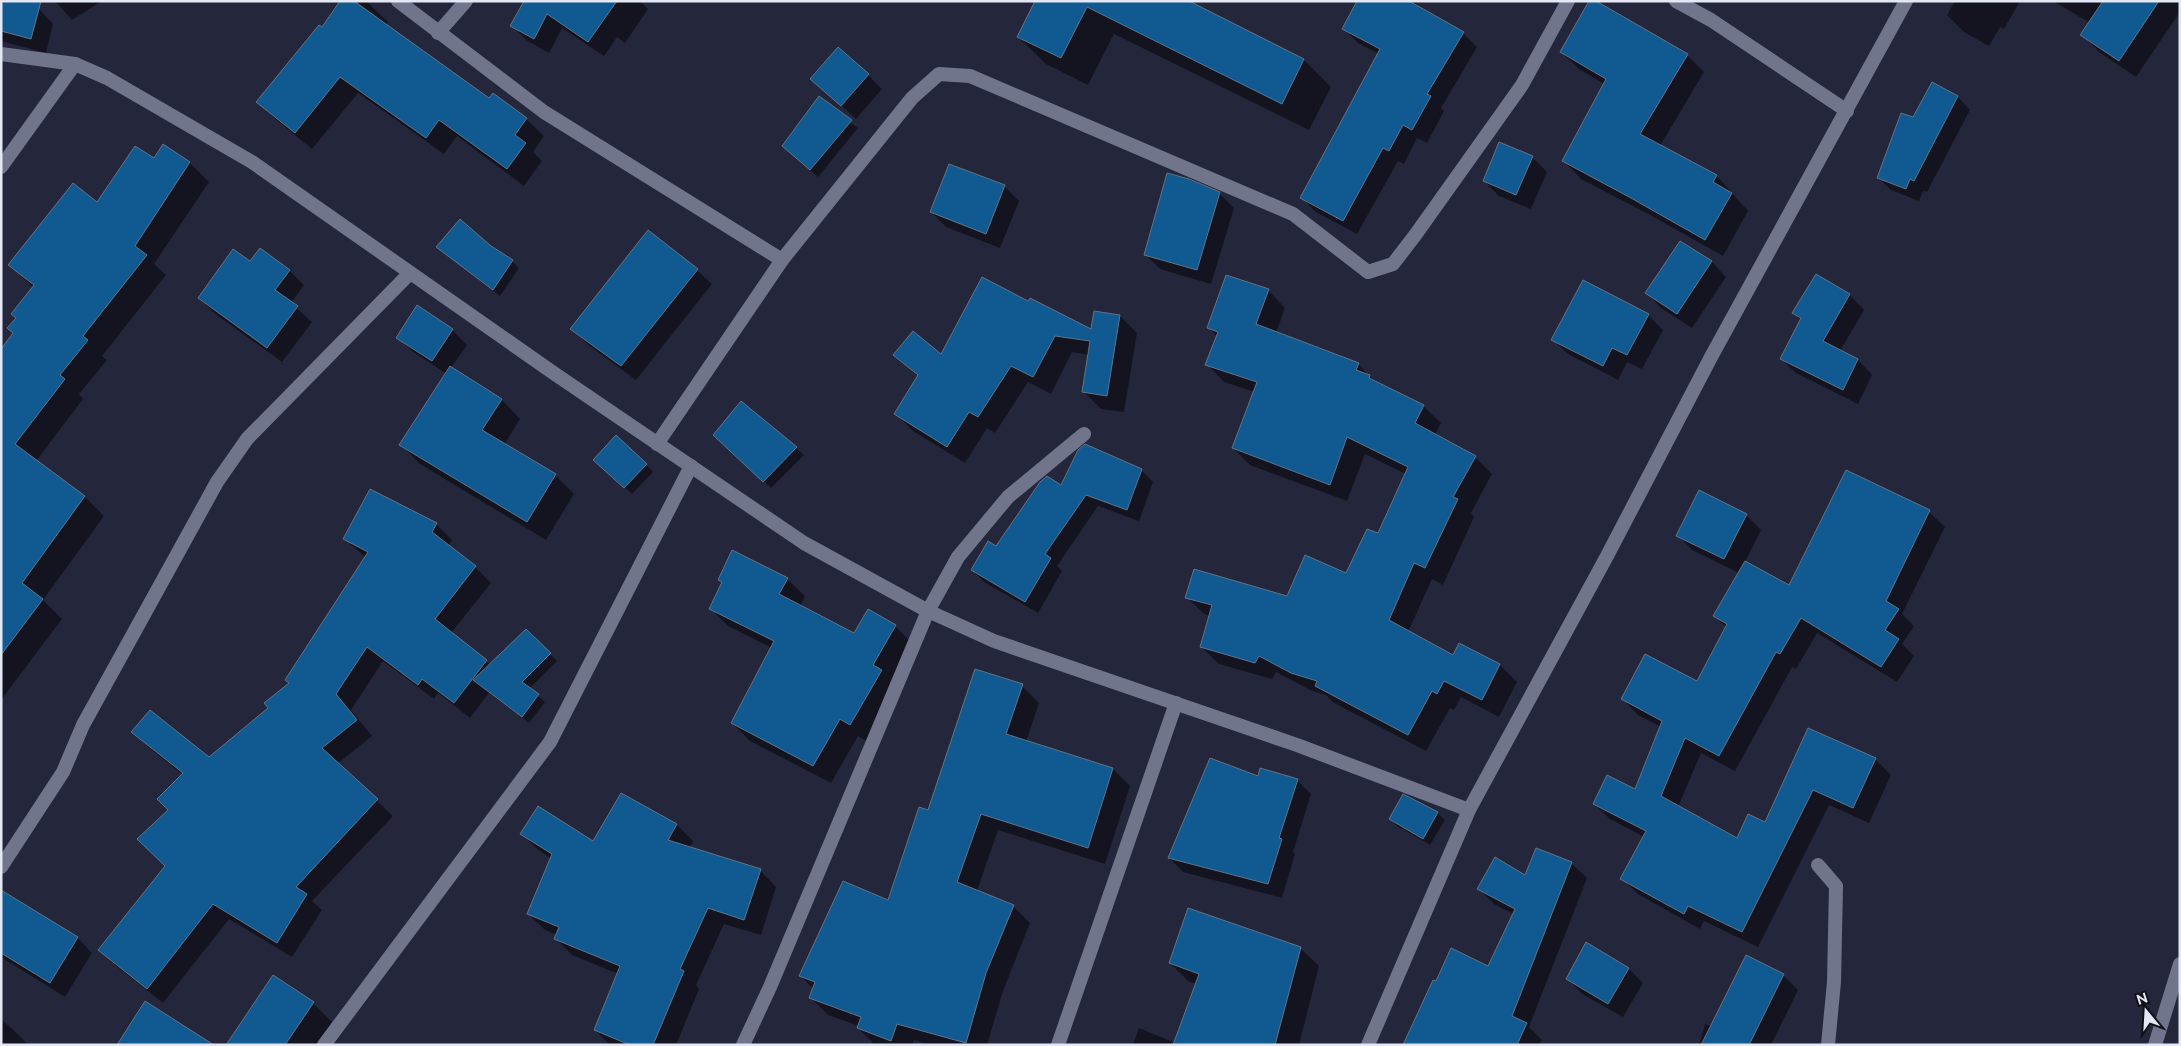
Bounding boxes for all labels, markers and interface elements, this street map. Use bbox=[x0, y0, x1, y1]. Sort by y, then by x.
north arrow bbox=[2121, 986, 2171, 1036]
text: N bbox=[2134, 989, 2150, 1008]

